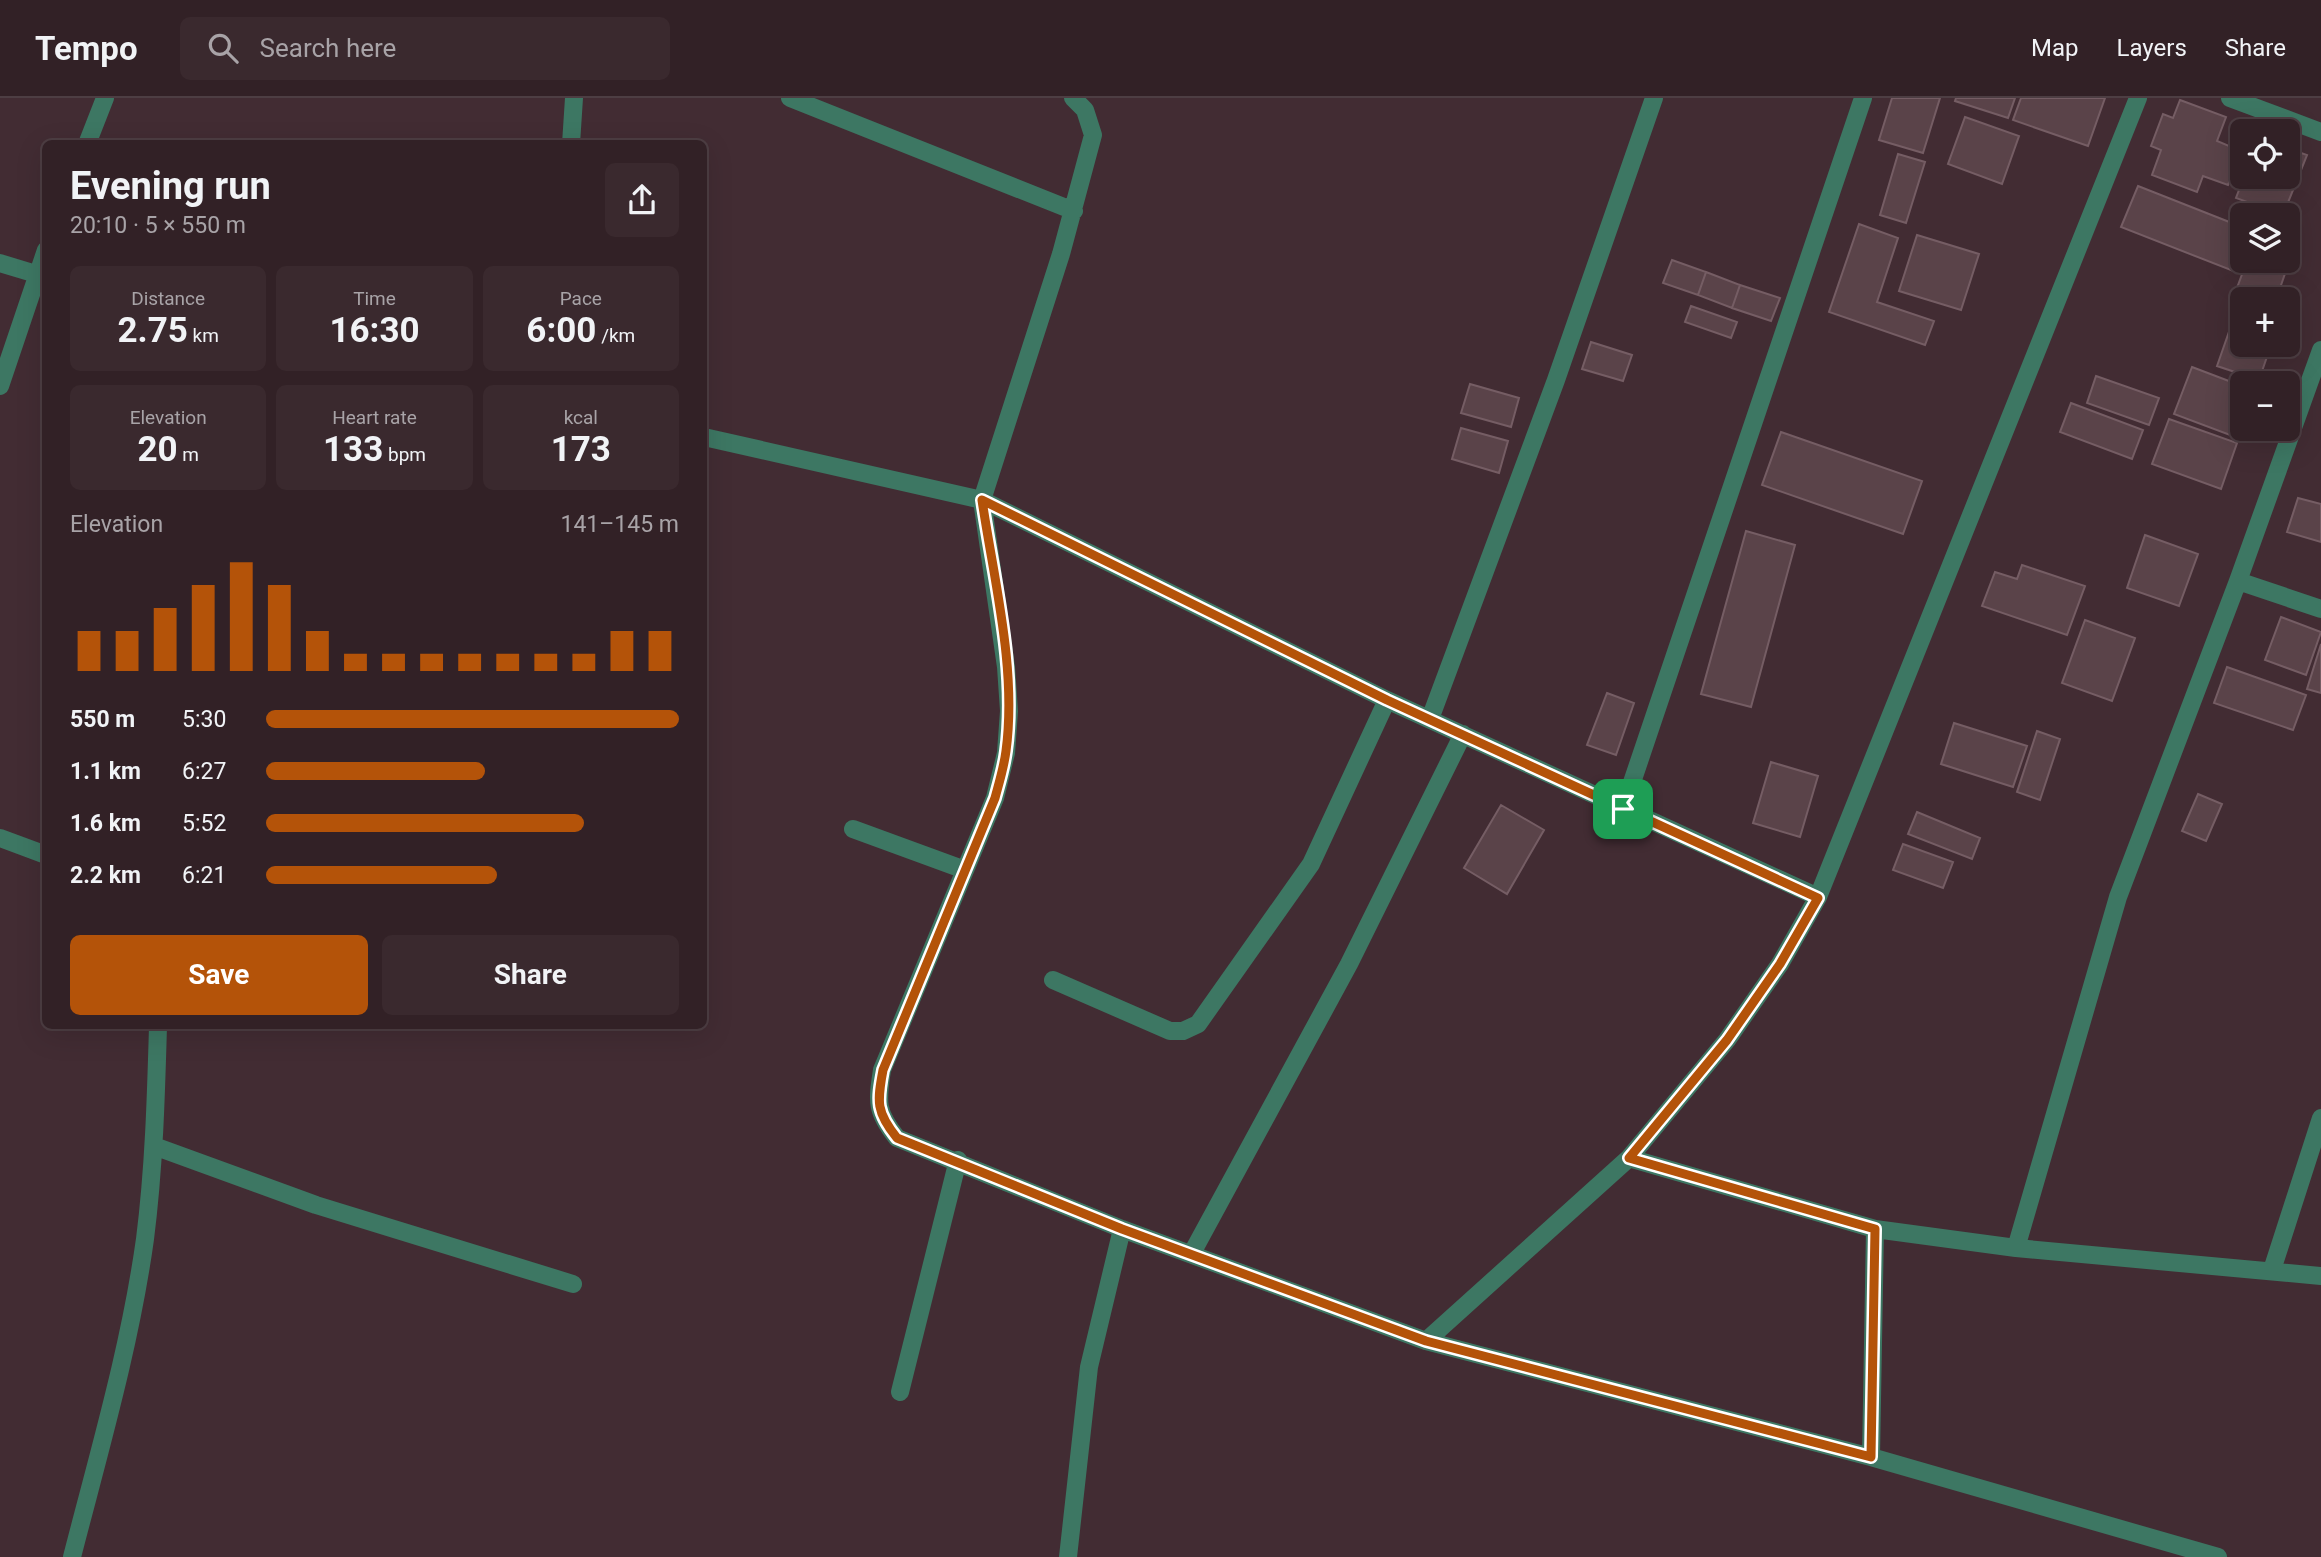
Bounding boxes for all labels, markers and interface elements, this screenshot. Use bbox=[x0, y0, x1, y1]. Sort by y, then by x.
search box bbox=[180, 17, 670, 80]
text: Tempo bbox=[35, 29, 138, 68]
icon: search bbox=[204, 29, 242, 67]
text: Search here bbox=[260, 33, 396, 63]
text: Map bbox=[2031, 34, 2079, 62]
text: Layers bbox=[2117, 34, 2187, 62]
text: Share bbox=[2225, 34, 2286, 62]
map controls bbox=[2230, 119, 2300, 441]
button: locate bbox=[2230, 119, 2300, 189]
button: share bbox=[605, 163, 679, 237]
text: Evening run bbox=[70, 164, 271, 208]
button: layers bbox=[2230, 203, 2300, 273]
text: 20:10 · 5 × 550 m bbox=[70, 212, 246, 239]
text: Distance bbox=[131, 287, 205, 310]
text: Time bbox=[353, 287, 396, 310]
text: Pace bbox=[560, 287, 602, 310]
button: + bbox=[2230, 287, 2300, 357]
text: 2.75 bbox=[117, 310, 188, 351]
text: 16:30 bbox=[329, 310, 420, 351]
text: 6:00 bbox=[526, 310, 596, 351]
text: km bbox=[188, 324, 219, 347]
text: /km bbox=[596, 324, 635, 347]
button: − bbox=[2230, 371, 2300, 441]
text: Elevation bbox=[130, 406, 207, 429]
text: Heart rate bbox=[332, 406, 417, 429]
text: kcal bbox=[564, 406, 598, 429]
text: 20 bbox=[137, 429, 178, 470]
text: 133 bbox=[323, 429, 383, 470]
text: 173 bbox=[551, 429, 611, 470]
text: m bbox=[178, 443, 199, 466]
text: bpm bbox=[383, 443, 426, 466]
text: Elevation bbox=[70, 511, 163, 538]
text: 141–145 m bbox=[560, 511, 679, 538]
text: 550 m bbox=[70, 706, 135, 733]
text: 5:30 bbox=[182, 706, 226, 733]
text: 1.1 km bbox=[70, 758, 141, 785]
text: 6:27 bbox=[182, 758, 226, 785]
pin bbox=[1593, 779, 1653, 839]
icon: arrive bbox=[1604, 790, 1642, 828]
text: 1.6 km bbox=[70, 810, 141, 837]
text: 5:52 bbox=[182, 810, 226, 837]
text: 2.2 km bbox=[70, 862, 141, 889]
text: 6:21 bbox=[182, 862, 226, 889]
button: Save bbox=[70, 935, 368, 1015]
button: Share bbox=[382, 935, 679, 1015]

